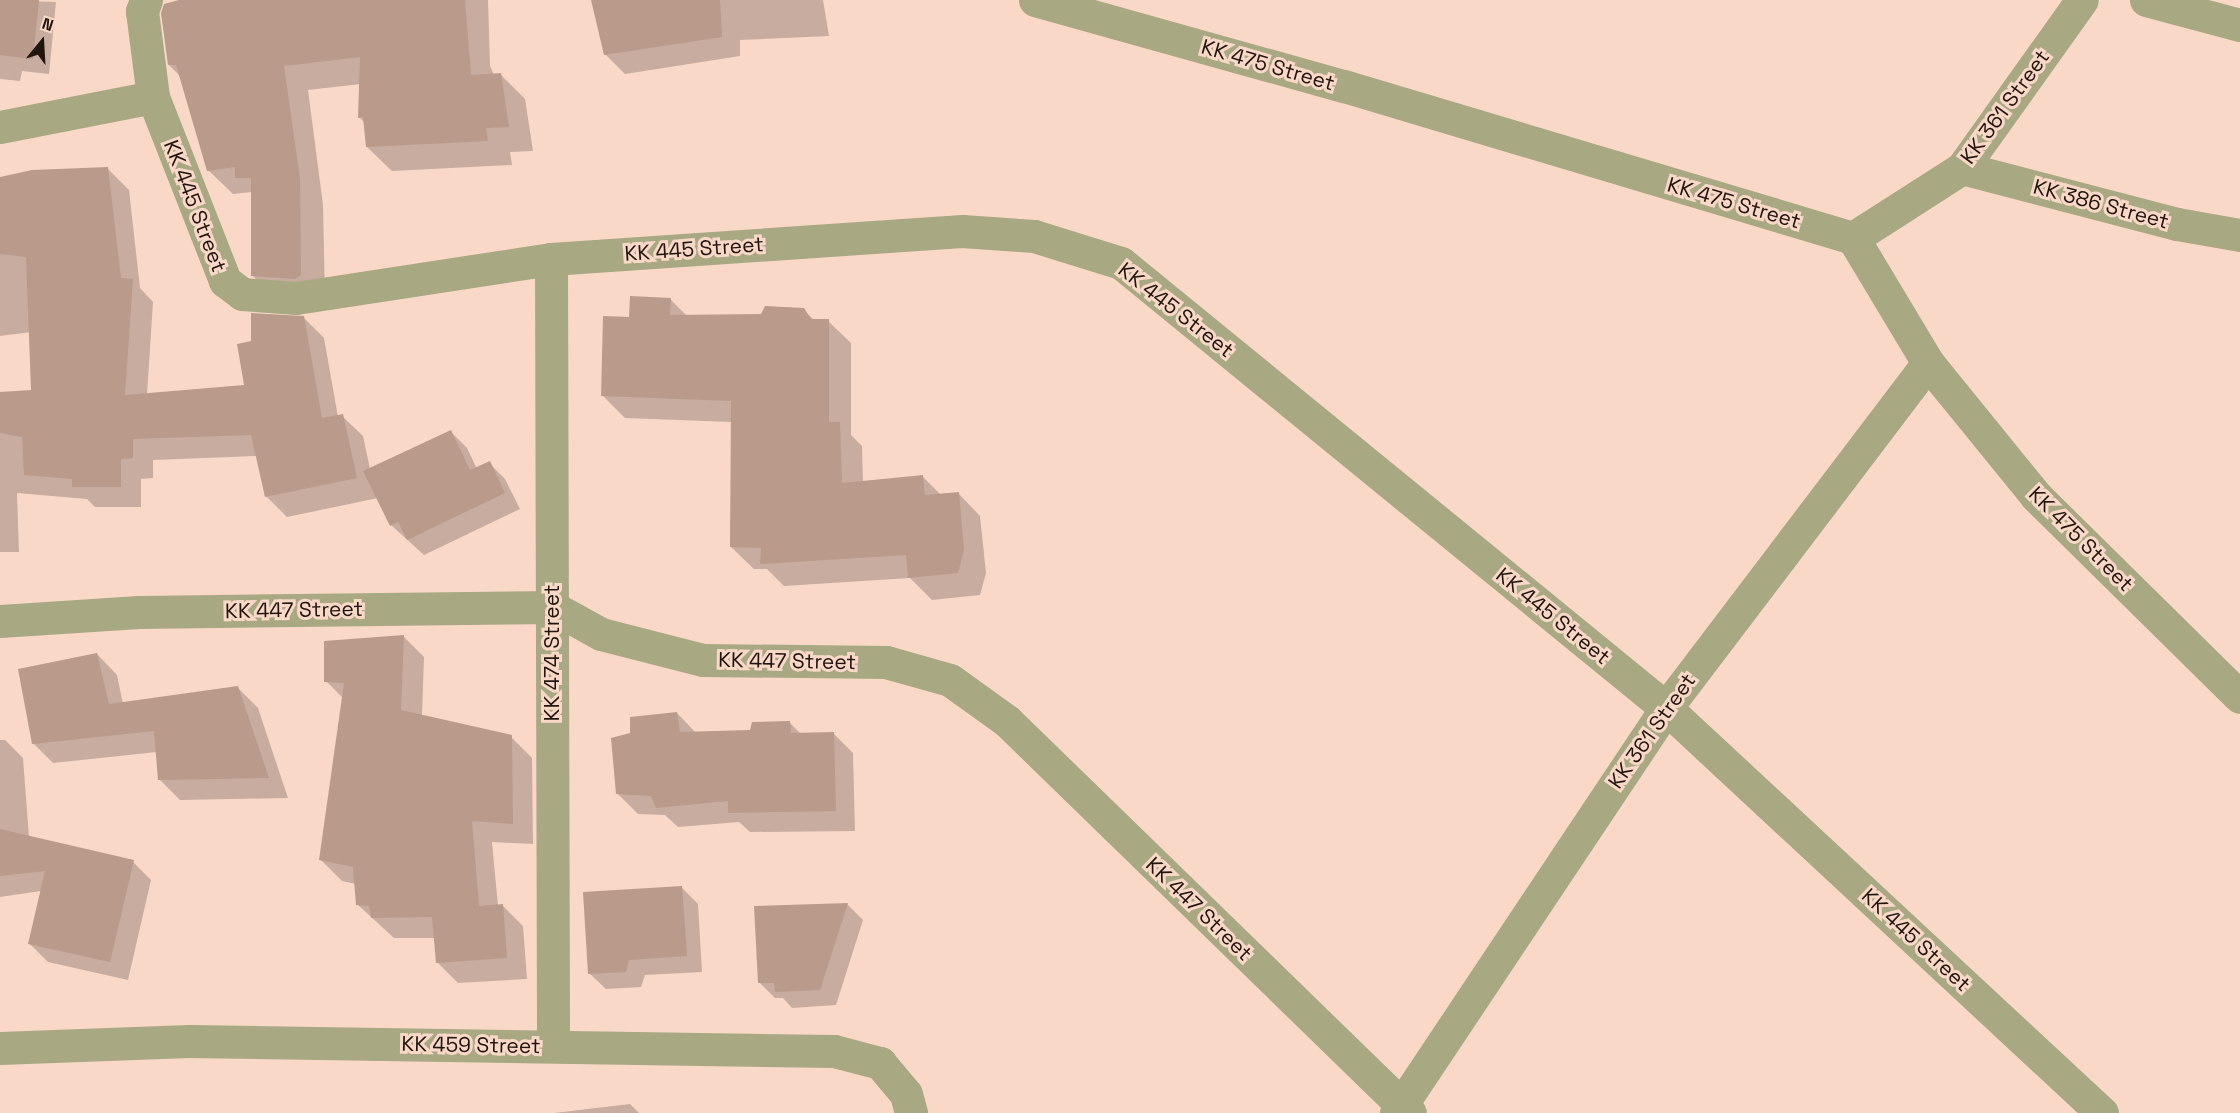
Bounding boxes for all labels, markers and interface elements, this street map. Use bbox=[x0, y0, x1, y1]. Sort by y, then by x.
north arrow bbox=[12, 12, 72, 72]
text: N bbox=[39, 13, 56, 36]
street label: KK 475 Street bbox=[1198, 34, 1338, 96]
street label: KK 361 Street bbox=[1955, 45, 2055, 169]
street label: KK 445 Street bbox=[158, 136, 232, 276]
street label: KK 475 Street bbox=[1664, 172, 1804, 234]
street label: KK 386 Street bbox=[2031, 174, 2171, 234]
street label: KK 445 Street bbox=[624, 232, 764, 266]
street label: KK 445 Street bbox=[1113, 257, 1239, 363]
street label: KK 475 Street bbox=[2023, 481, 2139, 597]
street label: KK 445 Street bbox=[1491, 562, 1615, 670]
street label: KK 474 Street bbox=[539, 585, 565, 721]
street label: KK 447 Street bbox=[225, 596, 363, 624]
street label: KK 447 Street bbox=[718, 647, 856, 675]
street label: KK 361 Street bbox=[1603, 669, 1701, 793]
street label: KK 447 Street bbox=[1141, 852, 1257, 966]
street label: KK 445 Street bbox=[1856, 883, 1976, 997]
street label: KK 459 Street bbox=[401, 1031, 541, 1059]

